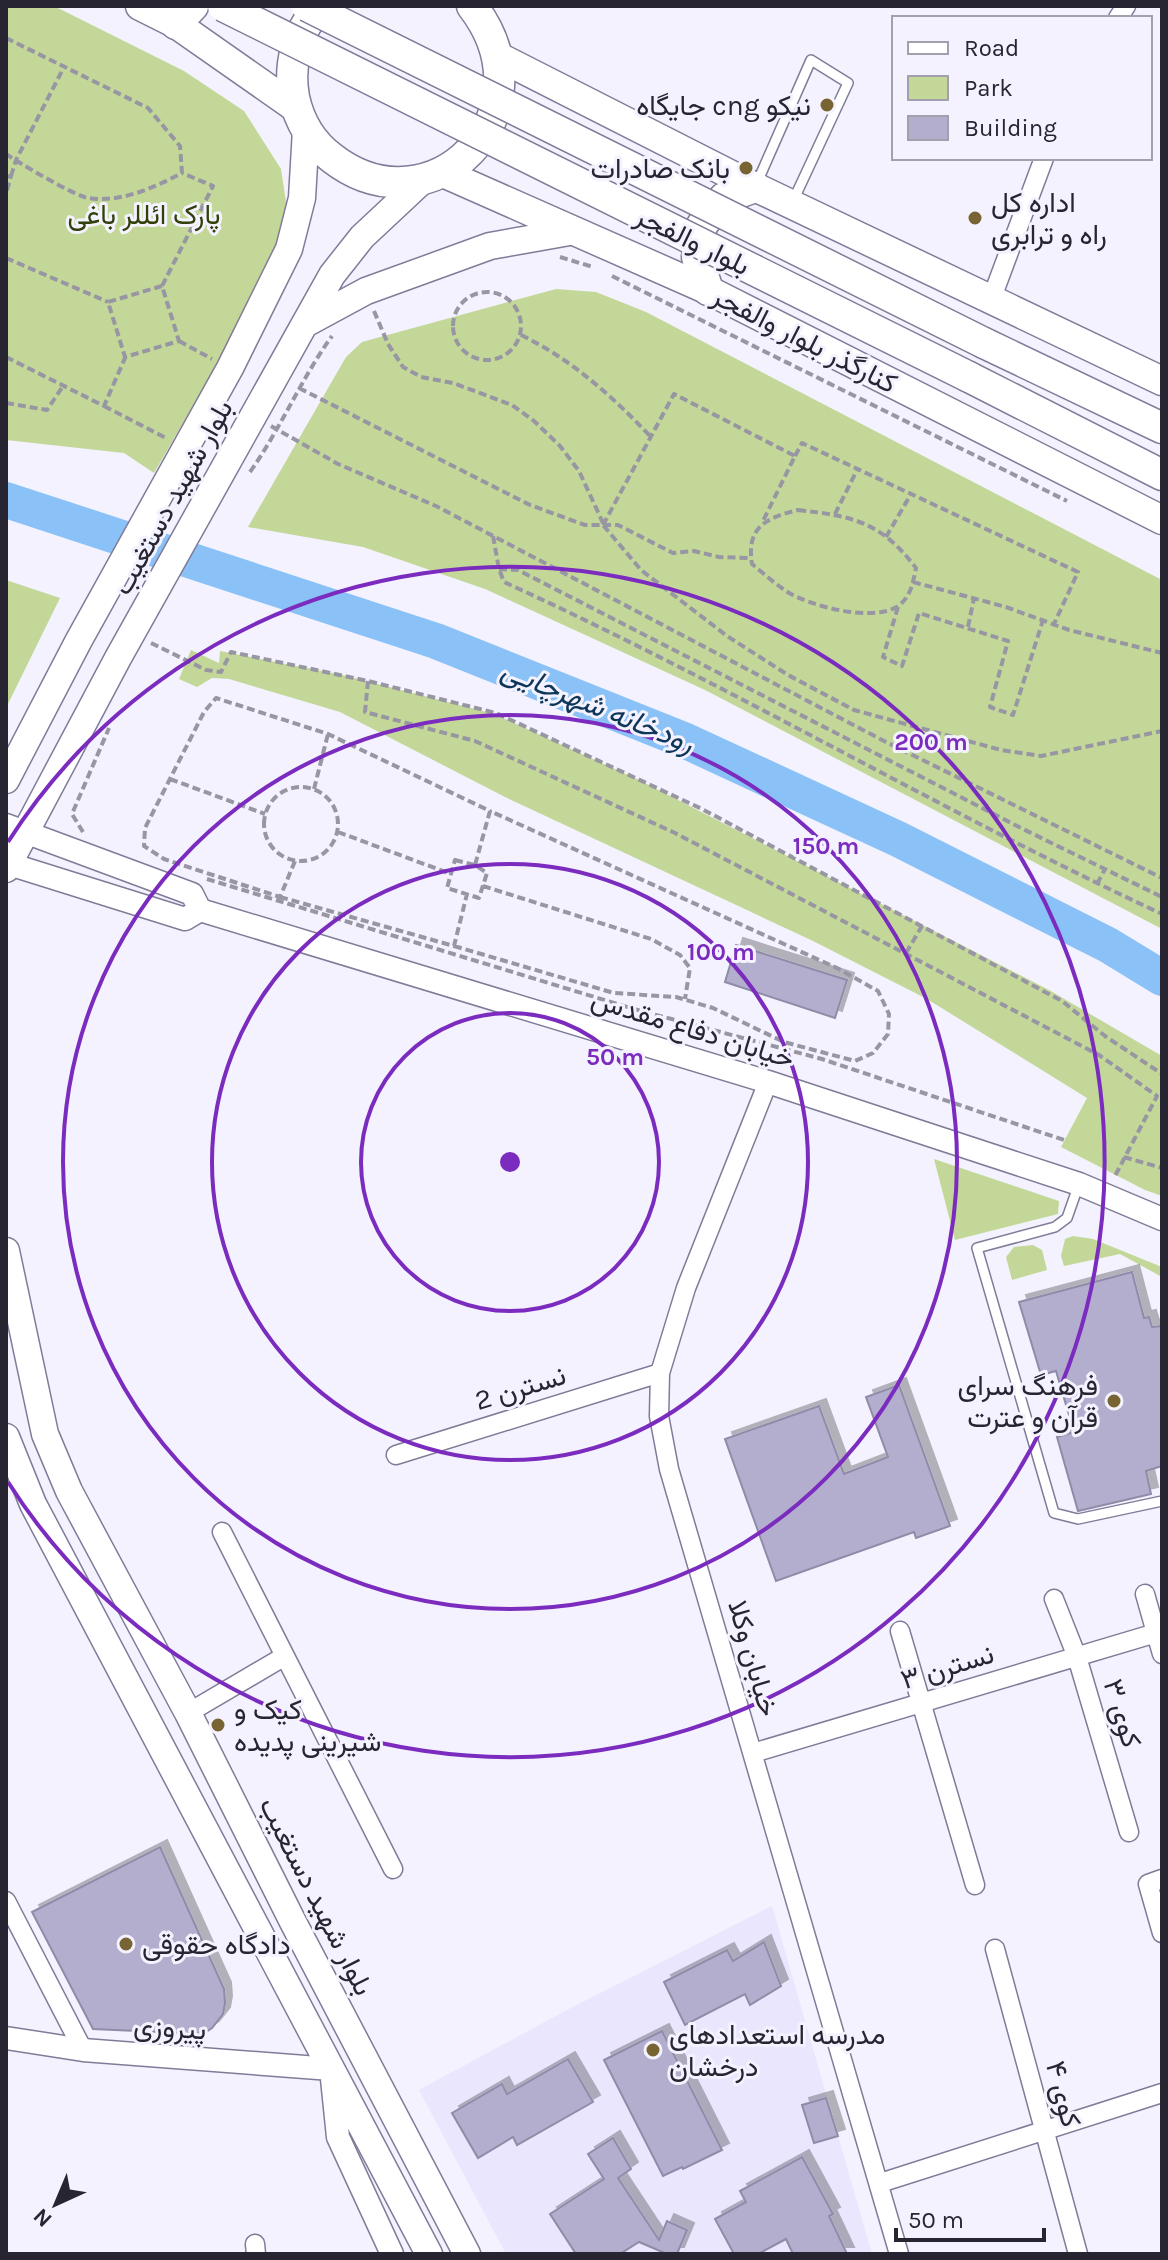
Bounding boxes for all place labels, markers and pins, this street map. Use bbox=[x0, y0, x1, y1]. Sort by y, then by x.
place label: جایگاه cng نیکو bbox=[636, 89, 811, 123]
marker: جایگاه cng نیکو bbox=[818, 96, 836, 114]
place label: بانک صادرات bbox=[591, 152, 730, 186]
marker: بانک صادرات bbox=[737, 159, 755, 177]
place label: اداره کل راه و ترابری bbox=[991, 186, 1107, 252]
marker: اداره کل راه و ترابری bbox=[966, 209, 984, 227]
centre of rings bbox=[496, 1148, 524, 1176]
place label: فرهنگ سرای قرآن و عترت bbox=[957, 1369, 1098, 1435]
marker: فرهنگ سرای قرآن و عترت bbox=[1105, 1392, 1123, 1410]
place label: کیک و شیرینی پدیده bbox=[234, 1693, 381, 1760]
marker: کیک و شیرینی پدیده bbox=[209, 1716, 227, 1734]
place label: دادگاه حقوقی bbox=[142, 1928, 291, 1962]
marker: دادگاه حقوقی bbox=[117, 1935, 135, 1953]
place label: مدرسه استعدادهای درخشان bbox=[669, 2018, 885, 2084]
marker: مدرسه استعدادهای درخشان bbox=[644, 2041, 662, 2059]

